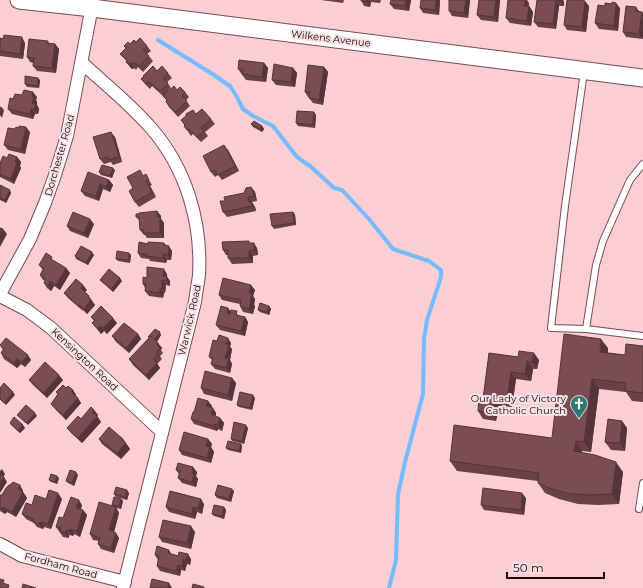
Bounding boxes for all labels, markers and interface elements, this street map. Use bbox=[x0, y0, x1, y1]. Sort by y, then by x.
street label: Wilkens Avenue bbox=[290, 27, 371, 50]
street label: Dorchester Road bbox=[42, 113, 77, 197]
street label: Warwick Road bbox=[175, 283, 204, 357]
street label: Kensington Road bbox=[49, 325, 121, 394]
place label: Our Lady of Victory Catholic Church bbox=[471, 392, 567, 417]
church icon: Our Lady of Victory Catholic Church bbox=[569, 394, 589, 419]
street label: Fordham Road bbox=[23, 549, 99, 581]
scale bar bbox=[507, 554, 604, 580]
text: 50 m bbox=[513, 560, 544, 575]

